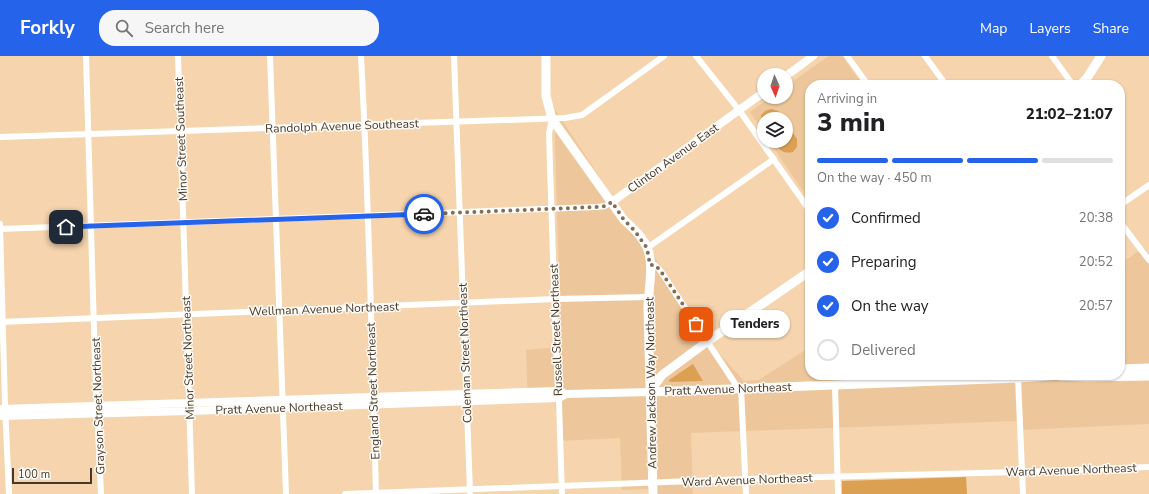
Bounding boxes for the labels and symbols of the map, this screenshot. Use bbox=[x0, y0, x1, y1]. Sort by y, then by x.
north arrow bbox=[757, 68, 793, 104]
street label: Minor Street Southeast bbox=[171, 76, 191, 201]
street label: Randolph Avenue Southeast bbox=[265, 115, 420, 137]
street label: Clinton Avenue East bbox=[624, 119, 722, 197]
courier bbox=[404, 194, 444, 234]
pin bbox=[49, 210, 83, 244]
street label: Russell Street Northeast bbox=[546, 263, 566, 397]
street label: Coleman Street Northeast bbox=[455, 282, 475, 423]
street label: Minor Street Northeast bbox=[178, 295, 198, 420]
street label: Andrew Jackson Way Northeast bbox=[641, 296, 661, 469]
street label: Wellman Avenue Northeast bbox=[249, 298, 400, 320]
pin bbox=[679, 307, 713, 341]
callout: Tenders bbox=[720, 310, 790, 338]
street label: England Street Northeast bbox=[363, 321, 383, 460]
street label: Grayson Street Northeast bbox=[88, 336, 108, 475]
street label: Pratt Avenue Northeast bbox=[664, 379, 793, 399]
street label: Pratt Avenue Northeast bbox=[215, 398, 344, 418]
street label: Ward Avenue Northeast bbox=[1005, 460, 1138, 480]
scale bar bbox=[12, 466, 92, 485]
street label: Ward Avenue Northeast bbox=[681, 470, 814, 490]

